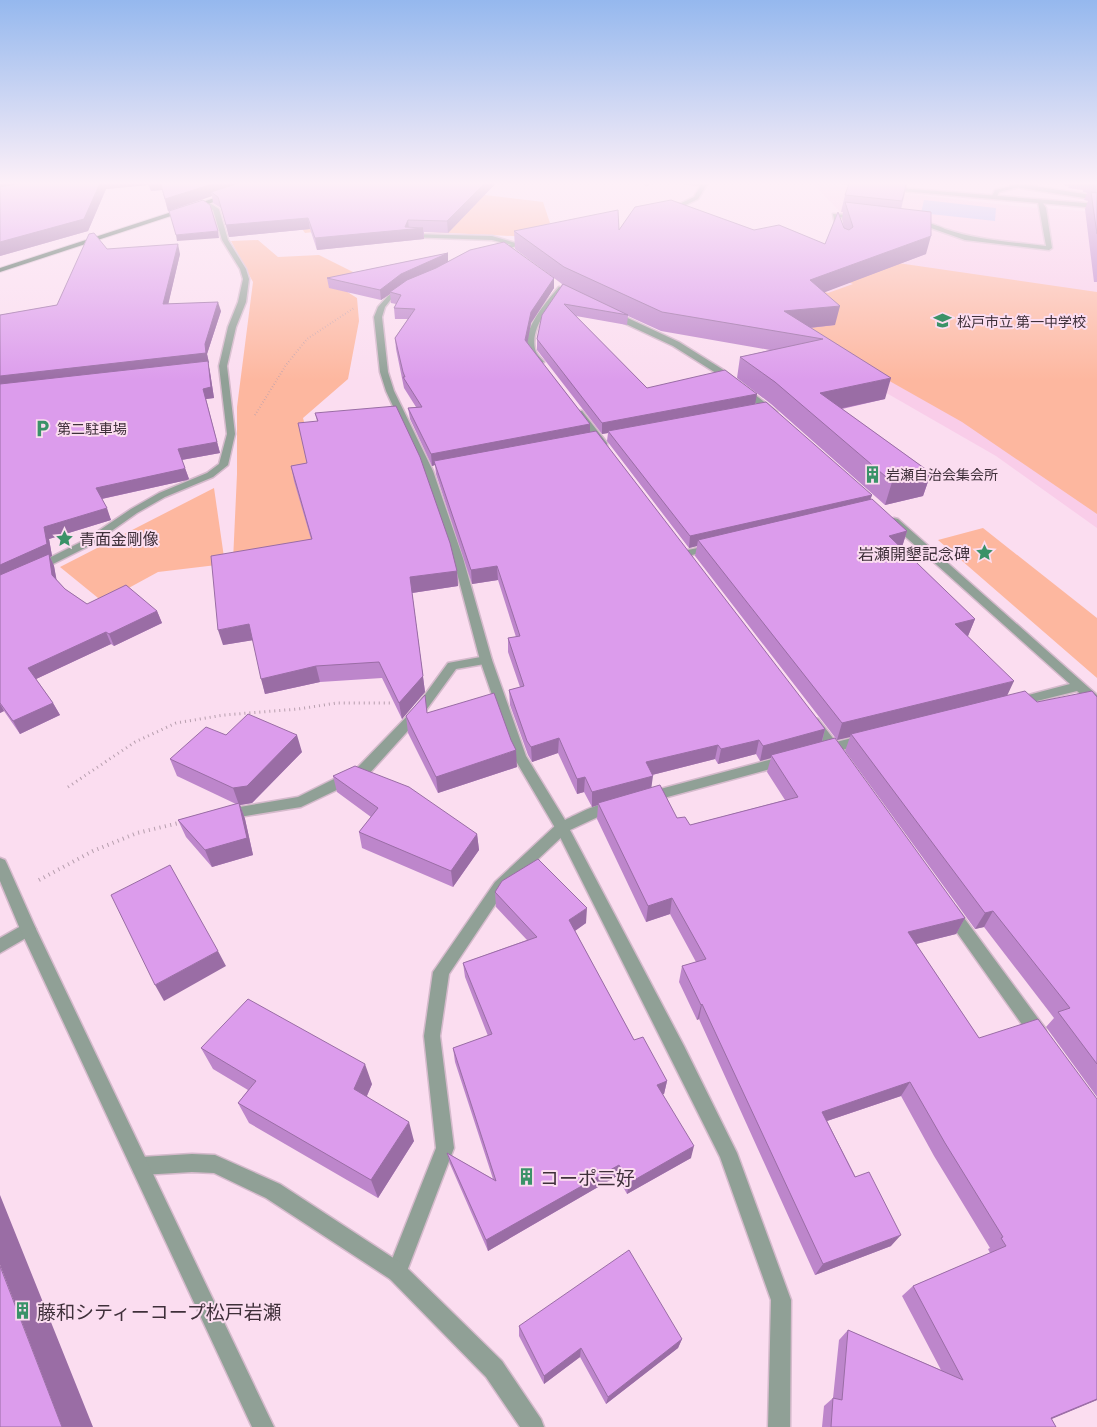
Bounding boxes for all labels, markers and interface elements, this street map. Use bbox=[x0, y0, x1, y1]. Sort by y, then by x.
school or university icon: 松戸市立 第一中学校 bbox=[933, 311, 953, 331]
place label: 松戸市立 第一中学校 bbox=[957, 313, 1086, 330]
parking icon: 第二駐車場 bbox=[33, 418, 53, 438]
place label: 第二駐車場 bbox=[57, 420, 127, 437]
building icon: 岩瀬自治会集会所 bbox=[862, 464, 882, 484]
place label: 岩瀬自治会集会所 bbox=[886, 466, 998, 483]
place icon: 青面金剛像 bbox=[55, 528, 75, 548]
place label: 青面金剛像 bbox=[79, 529, 159, 548]
place icon: 岩瀬開墾記念碑 bbox=[974, 543, 994, 563]
place label: 岩瀬開墾記念碑 bbox=[858, 544, 970, 563]
place label: コーポ三好 bbox=[540, 1166, 635, 1189]
building icon: コーポ三好 bbox=[516, 1167, 536, 1187]
place label: 藤和シティーコープ松戸岩瀬 bbox=[37, 1300, 282, 1323]
building icon: 藤和シティーコープ松戸岩瀬 bbox=[13, 1301, 33, 1321]

